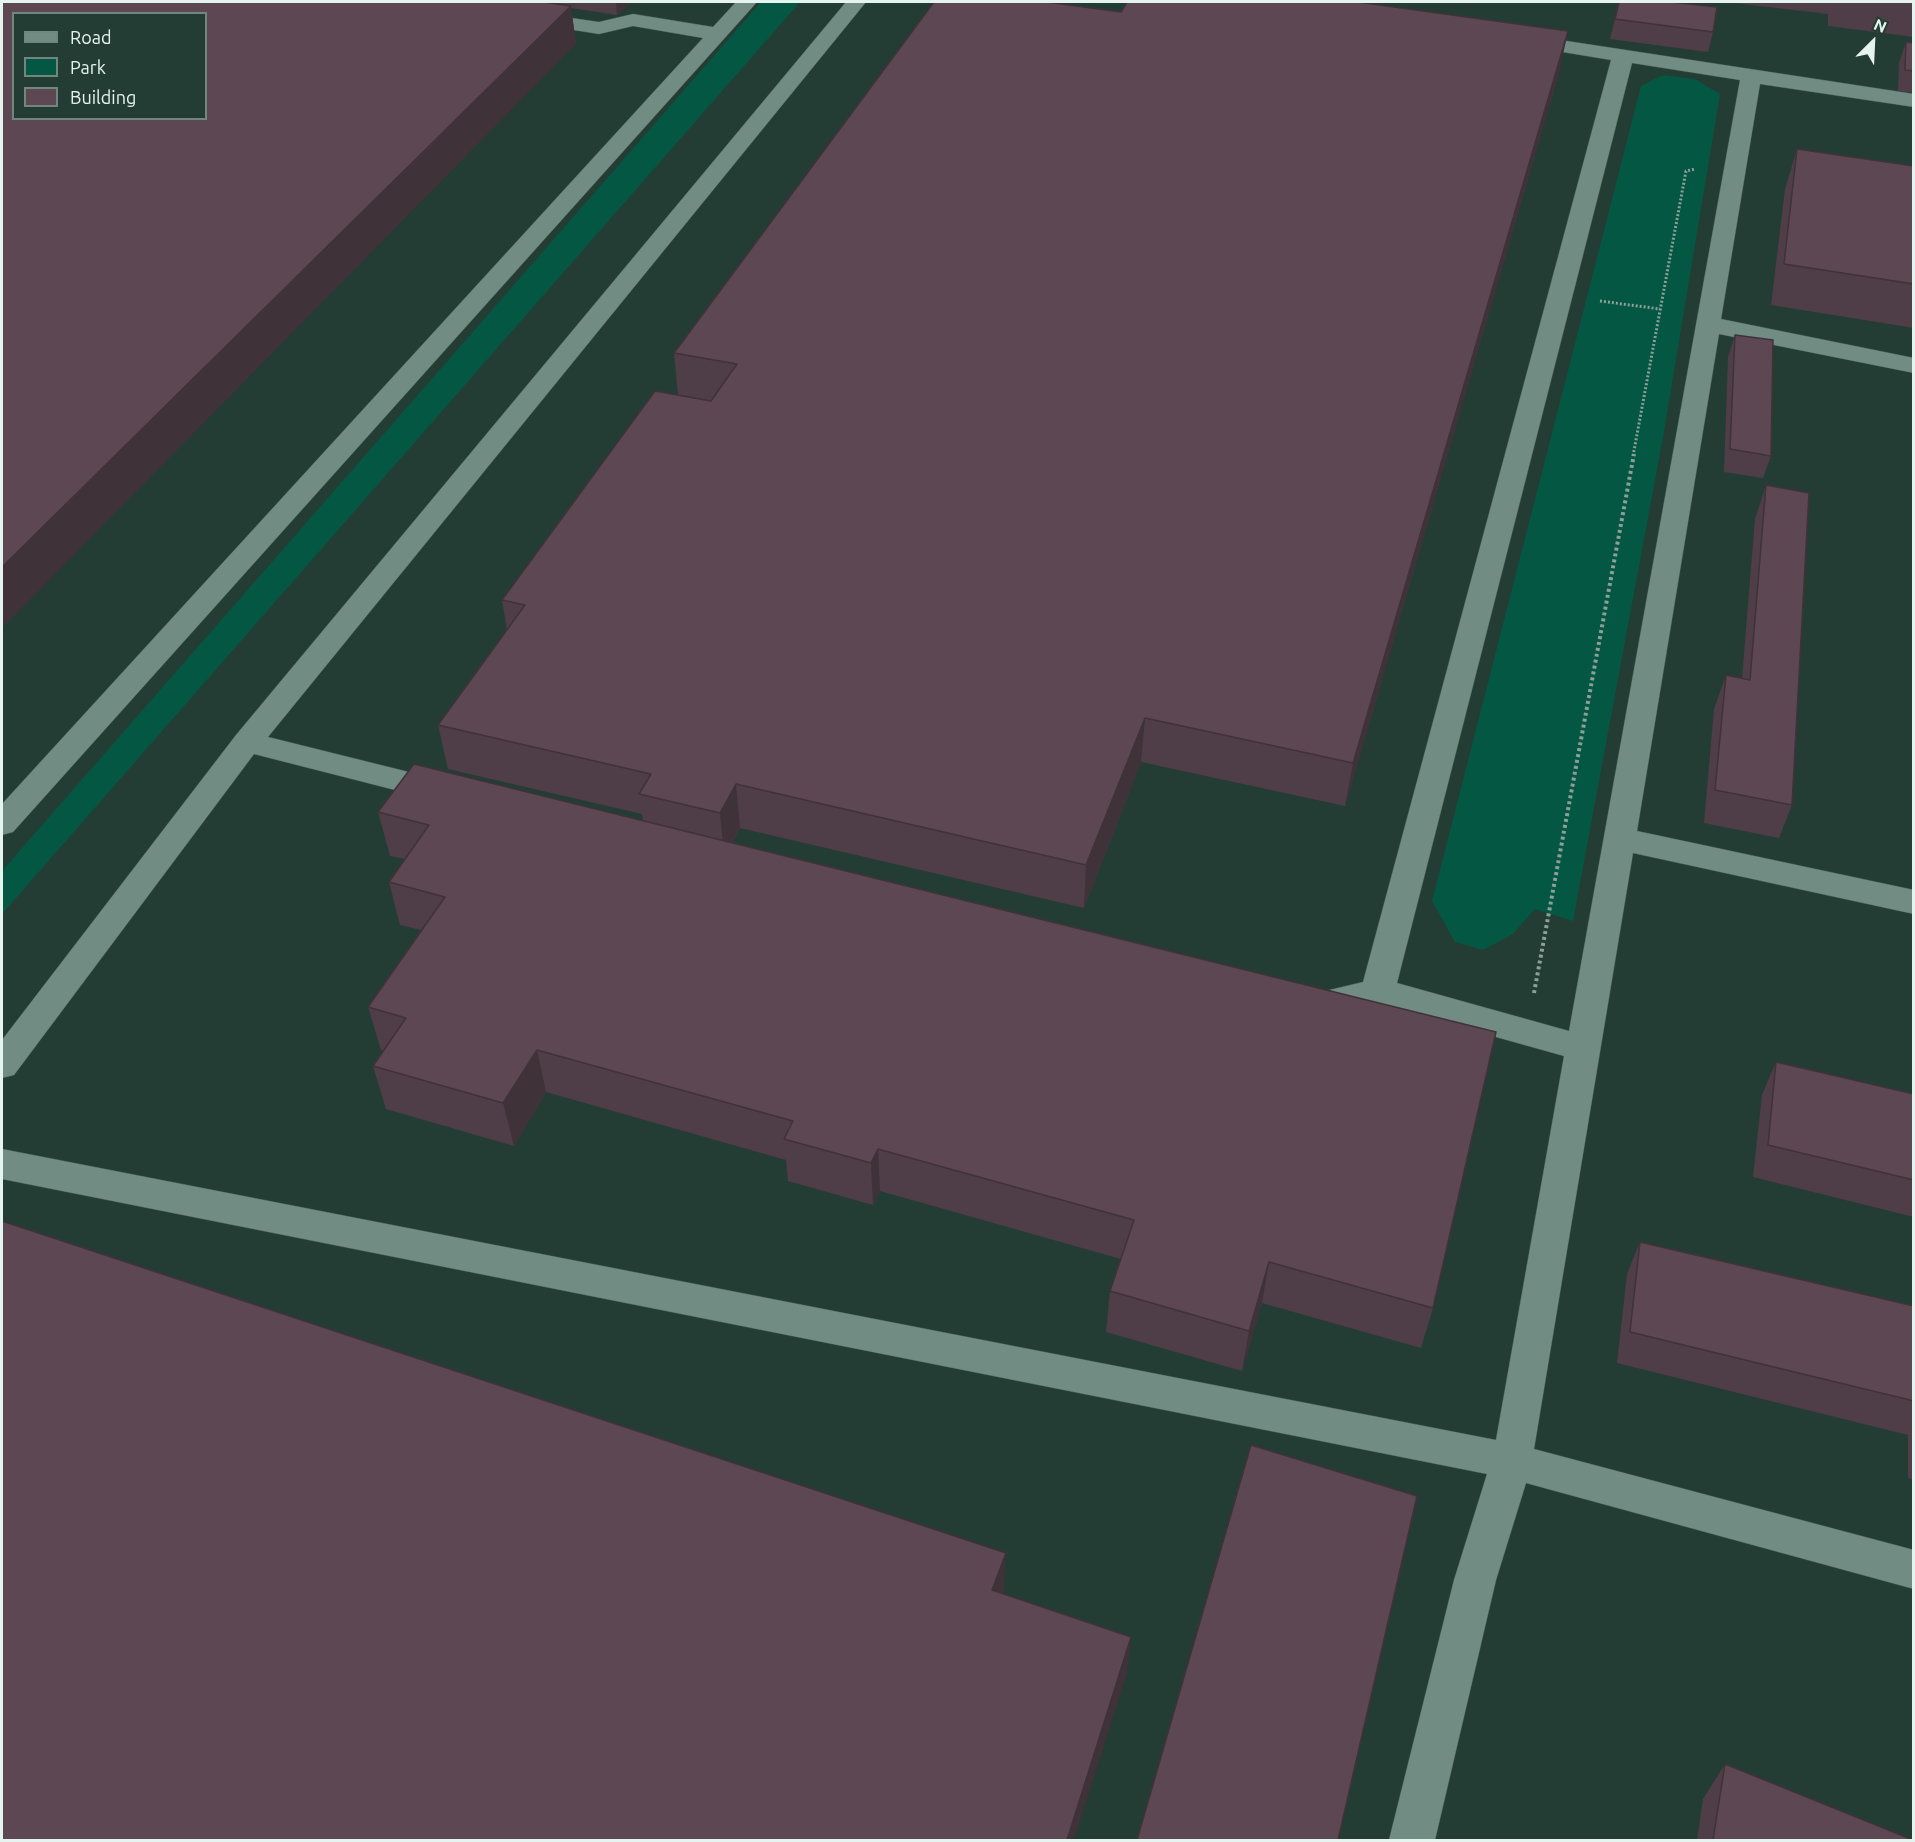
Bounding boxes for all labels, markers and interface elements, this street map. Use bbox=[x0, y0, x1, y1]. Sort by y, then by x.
legend bbox=[12, 12, 207, 120]
north arrow bbox=[1843, 12, 1903, 72]
text: N bbox=[1871, 15, 1889, 36]
text: Road bbox=[70, 27, 112, 47]
text: Park bbox=[70, 57, 106, 77]
text: Building bbox=[70, 87, 136, 107]

